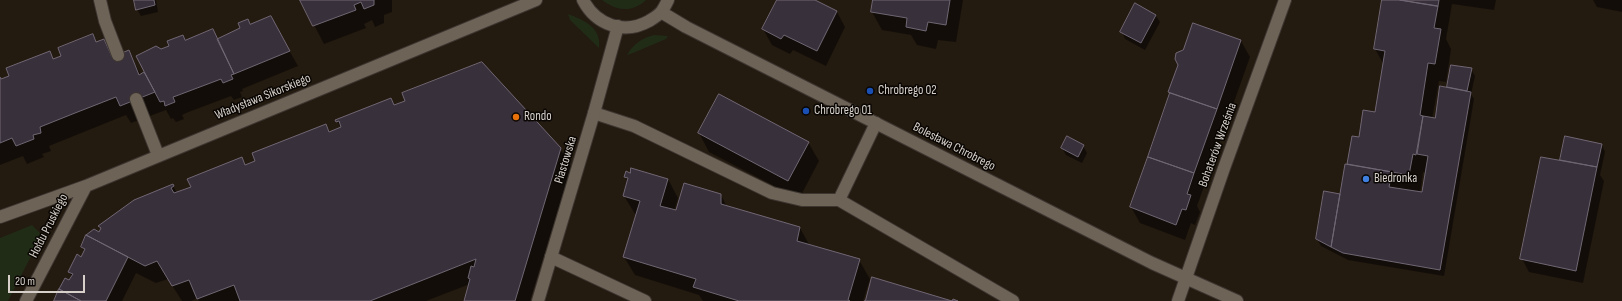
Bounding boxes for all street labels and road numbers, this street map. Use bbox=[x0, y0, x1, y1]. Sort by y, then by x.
street label: Władysława Sikorskiego bbox=[213, 71, 313, 123]
street label: Bohaterów Września bbox=[1196, 101, 1240, 189]
street label: Bolesława Chrobrego bbox=[910, 120, 998, 174]
street label: Piastowska bbox=[551, 134, 581, 186]
street label: Hołdu Pruskiego bbox=[26, 191, 72, 261]

